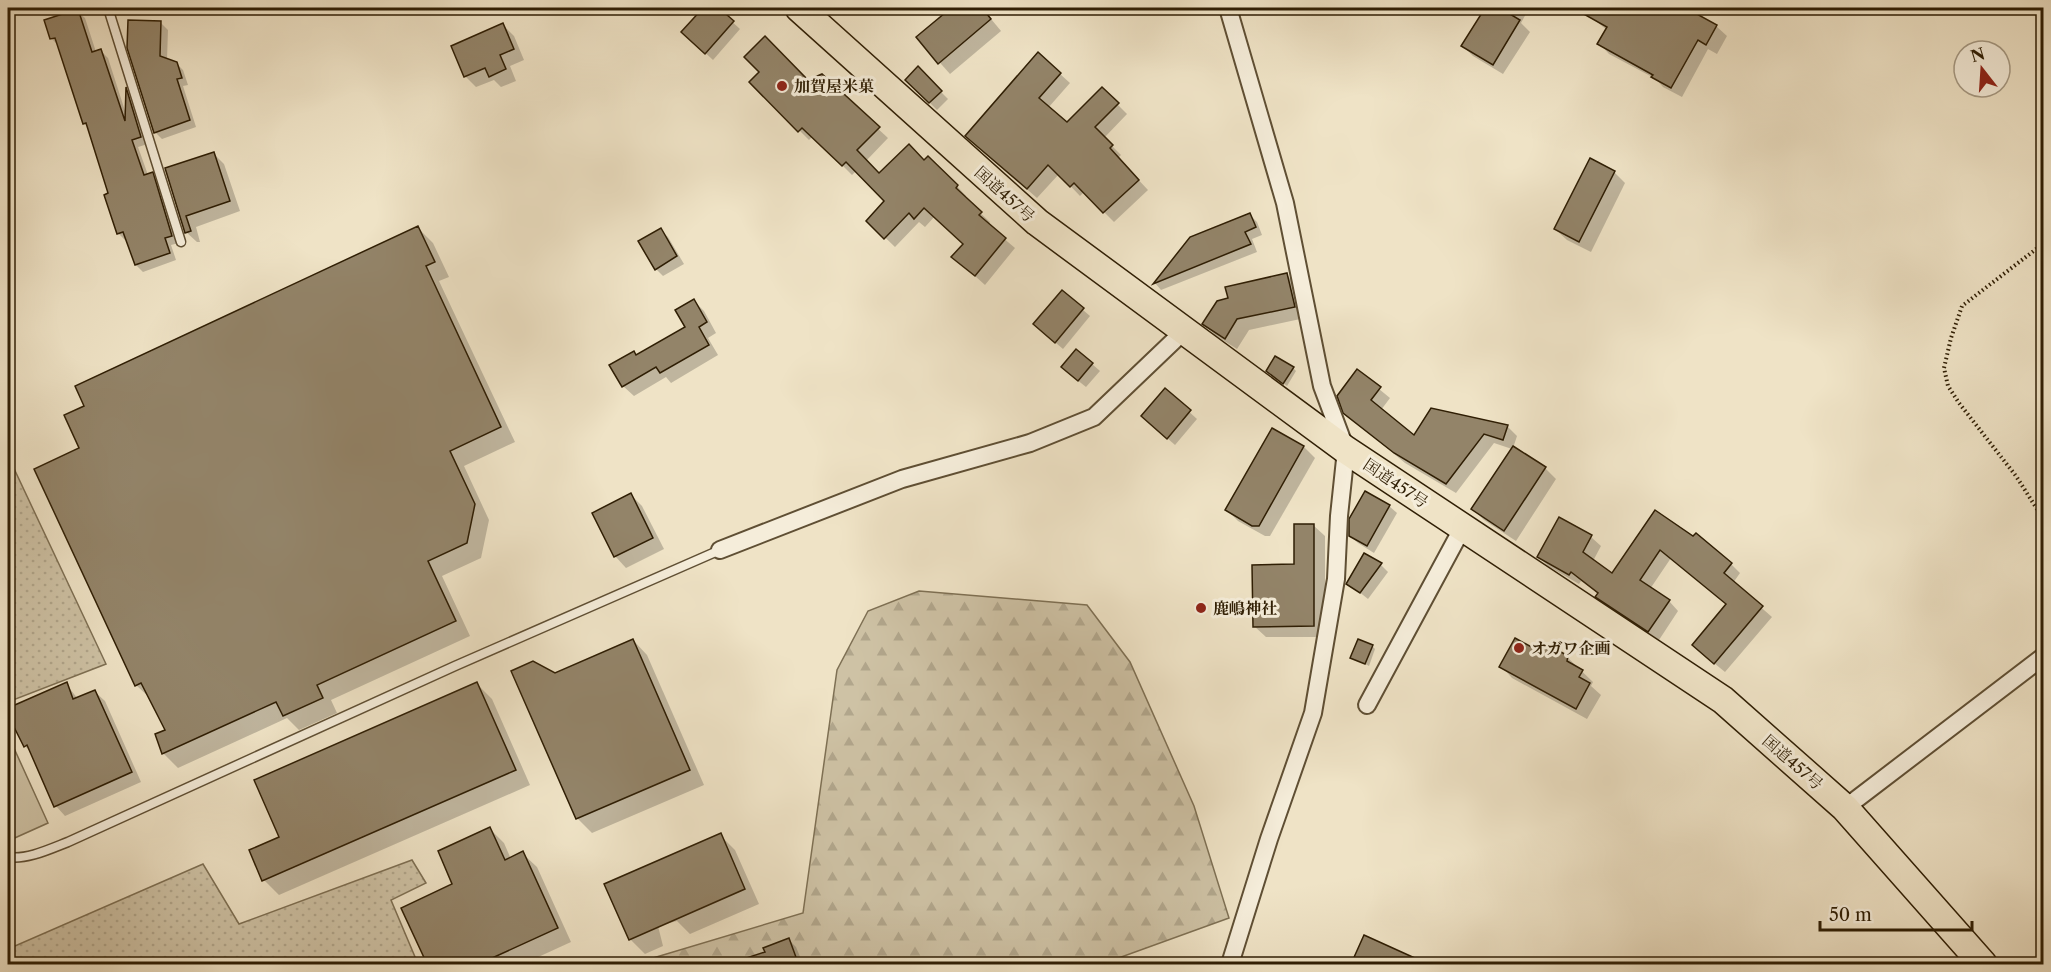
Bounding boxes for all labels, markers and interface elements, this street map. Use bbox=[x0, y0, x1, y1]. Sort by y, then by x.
north arrow bbox=[1952, 39, 2012, 99]
text: N bbox=[1968, 43, 1987, 66]
place label: 加賀屋米菓 bbox=[794, 76, 874, 96]
marker: 加賀屋米菓 bbox=[775, 79, 789, 93]
street label: 国道457号 bbox=[971, 162, 1039, 226]
street label: 国道457号 bbox=[1360, 454, 1432, 512]
place label: 鹿嶋神社 bbox=[1213, 598, 1277, 618]
marker: 鹿嶋神社 bbox=[1194, 601, 1208, 615]
place label: オガワ企画 bbox=[1531, 638, 1611, 658]
marker: オガワ企画 bbox=[1512, 641, 1526, 655]
street label: 国道457号 bbox=[1759, 730, 1827, 794]
scale bar bbox=[1820, 894, 1972, 932]
text: 50 m bbox=[1829, 904, 1872, 926]

